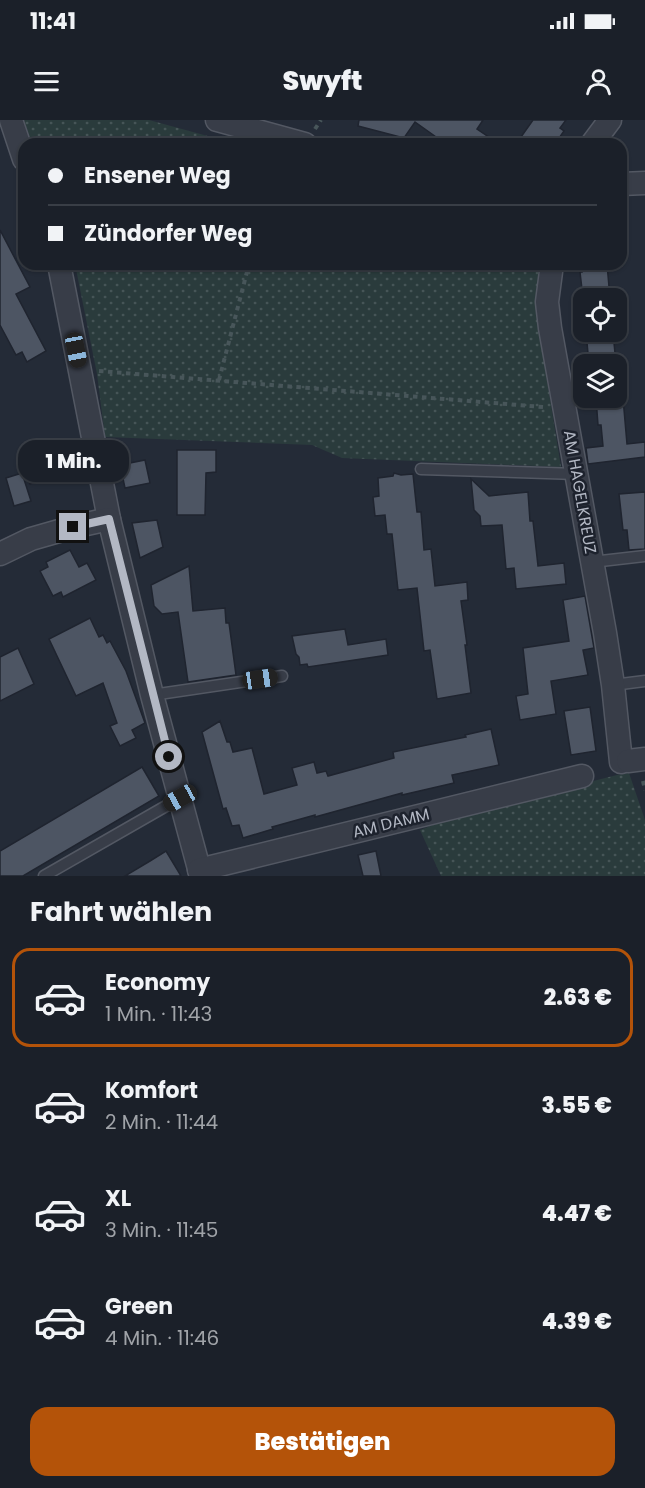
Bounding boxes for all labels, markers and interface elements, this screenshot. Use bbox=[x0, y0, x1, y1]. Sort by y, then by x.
text: 11:41 bbox=[30, 6, 76, 37]
text: Swyft bbox=[283, 62, 362, 99]
icon: menu bbox=[30, 65, 63, 98]
icon: person bbox=[582, 65, 615, 98]
text: Ensener Weg bbox=[84, 160, 231, 191]
text: Zündorfer Weg bbox=[84, 218, 252, 249]
map controls bbox=[573, 288, 627, 408]
button: locate bbox=[573, 288, 627, 342]
car bbox=[64, 331, 88, 369]
button: layers bbox=[573, 354, 627, 408]
street label: AM HAGELKREUZ bbox=[558, 428, 602, 556]
callout: 1 Min. bbox=[17, 440, 128, 482]
text: 1 Min. bbox=[45, 447, 102, 475]
route end bbox=[59, 513, 86, 540]
car bbox=[241, 668, 279, 690]
route start bbox=[155, 743, 182, 770]
car bbox=[160, 781, 200, 815]
street label: AM DAMM bbox=[350, 802, 432, 844]
text: Fahrt wählen bbox=[30, 893, 212, 930]
text: Economy bbox=[105, 967, 210, 998]
icon: car bbox=[33, 971, 87, 1025]
text: 2.63 € bbox=[544, 982, 612, 1013]
text: 1 Min. · 11:43 bbox=[105, 1000, 212, 1028]
text: Komfort bbox=[105, 1075, 198, 1106]
icon: car bbox=[33, 1079, 87, 1133]
text: 3.55 € bbox=[541, 1090, 612, 1121]
text: 2 Min. · 11:44 bbox=[105, 1108, 218, 1136]
text: XL bbox=[105, 1183, 131, 1214]
icon: car bbox=[33, 1187, 87, 1241]
text: 4.47 € bbox=[542, 1198, 612, 1229]
text: 3 Min. · 11:45 bbox=[105, 1216, 218, 1244]
text: Green bbox=[105, 1291, 173, 1322]
icon: car bbox=[33, 1295, 87, 1349]
text: 4.39 € bbox=[542, 1306, 612, 1337]
text: 4 Min. · 11:46 bbox=[105, 1324, 219, 1352]
button: Bestätigen bbox=[30, 1407, 615, 1476]

